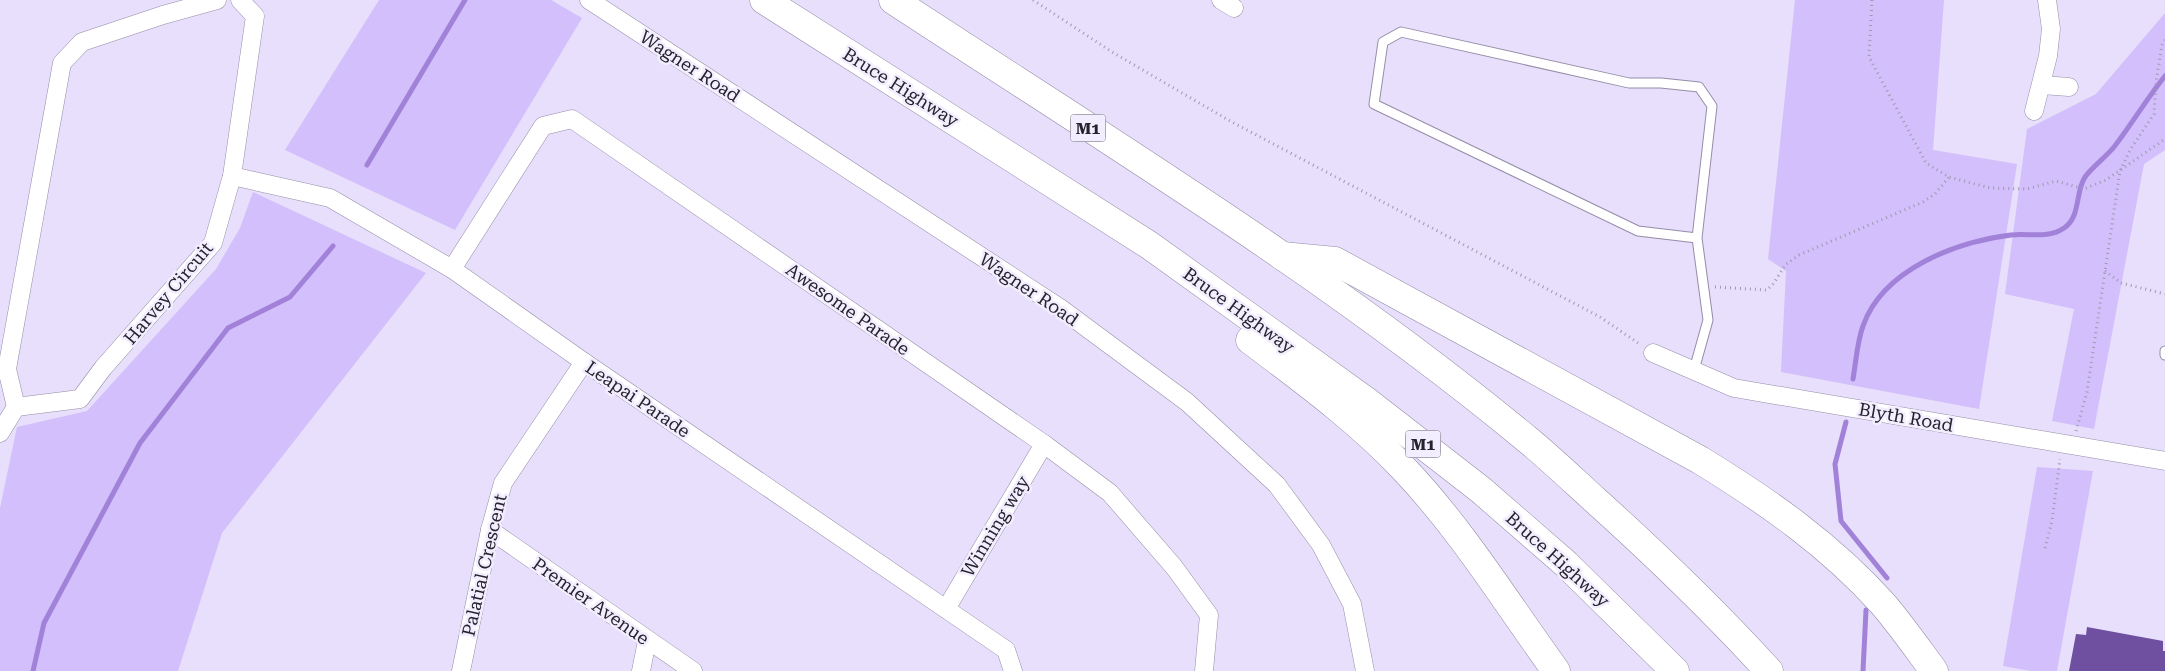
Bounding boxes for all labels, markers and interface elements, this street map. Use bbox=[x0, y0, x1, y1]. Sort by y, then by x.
street label: Wagner Road bbox=[636, 26, 744, 106]
street label: Bruce Highway bbox=[839, 43, 963, 131]
road number: M1 bbox=[1070, 115, 1106, 142]
street label: Harvey Circuit bbox=[119, 237, 217, 348]
street label: Wagner Road bbox=[975, 248, 1083, 330]
street label: Awesome Parade bbox=[782, 259, 914, 360]
street label: Bruce Highway bbox=[1179, 263, 1299, 358]
street label: Leapai Parade bbox=[582, 356, 694, 442]
street label: Blyth Road bbox=[1857, 398, 1956, 436]
road number: M1 bbox=[1406, 430, 1440, 458]
street label: Winning way bbox=[957, 471, 1034, 580]
street label: Palatial Crescent bbox=[457, 492, 511, 638]
street label: Bruce Highway bbox=[1502, 507, 1614, 611]
street label: Premier Avenue bbox=[529, 553, 653, 649]

